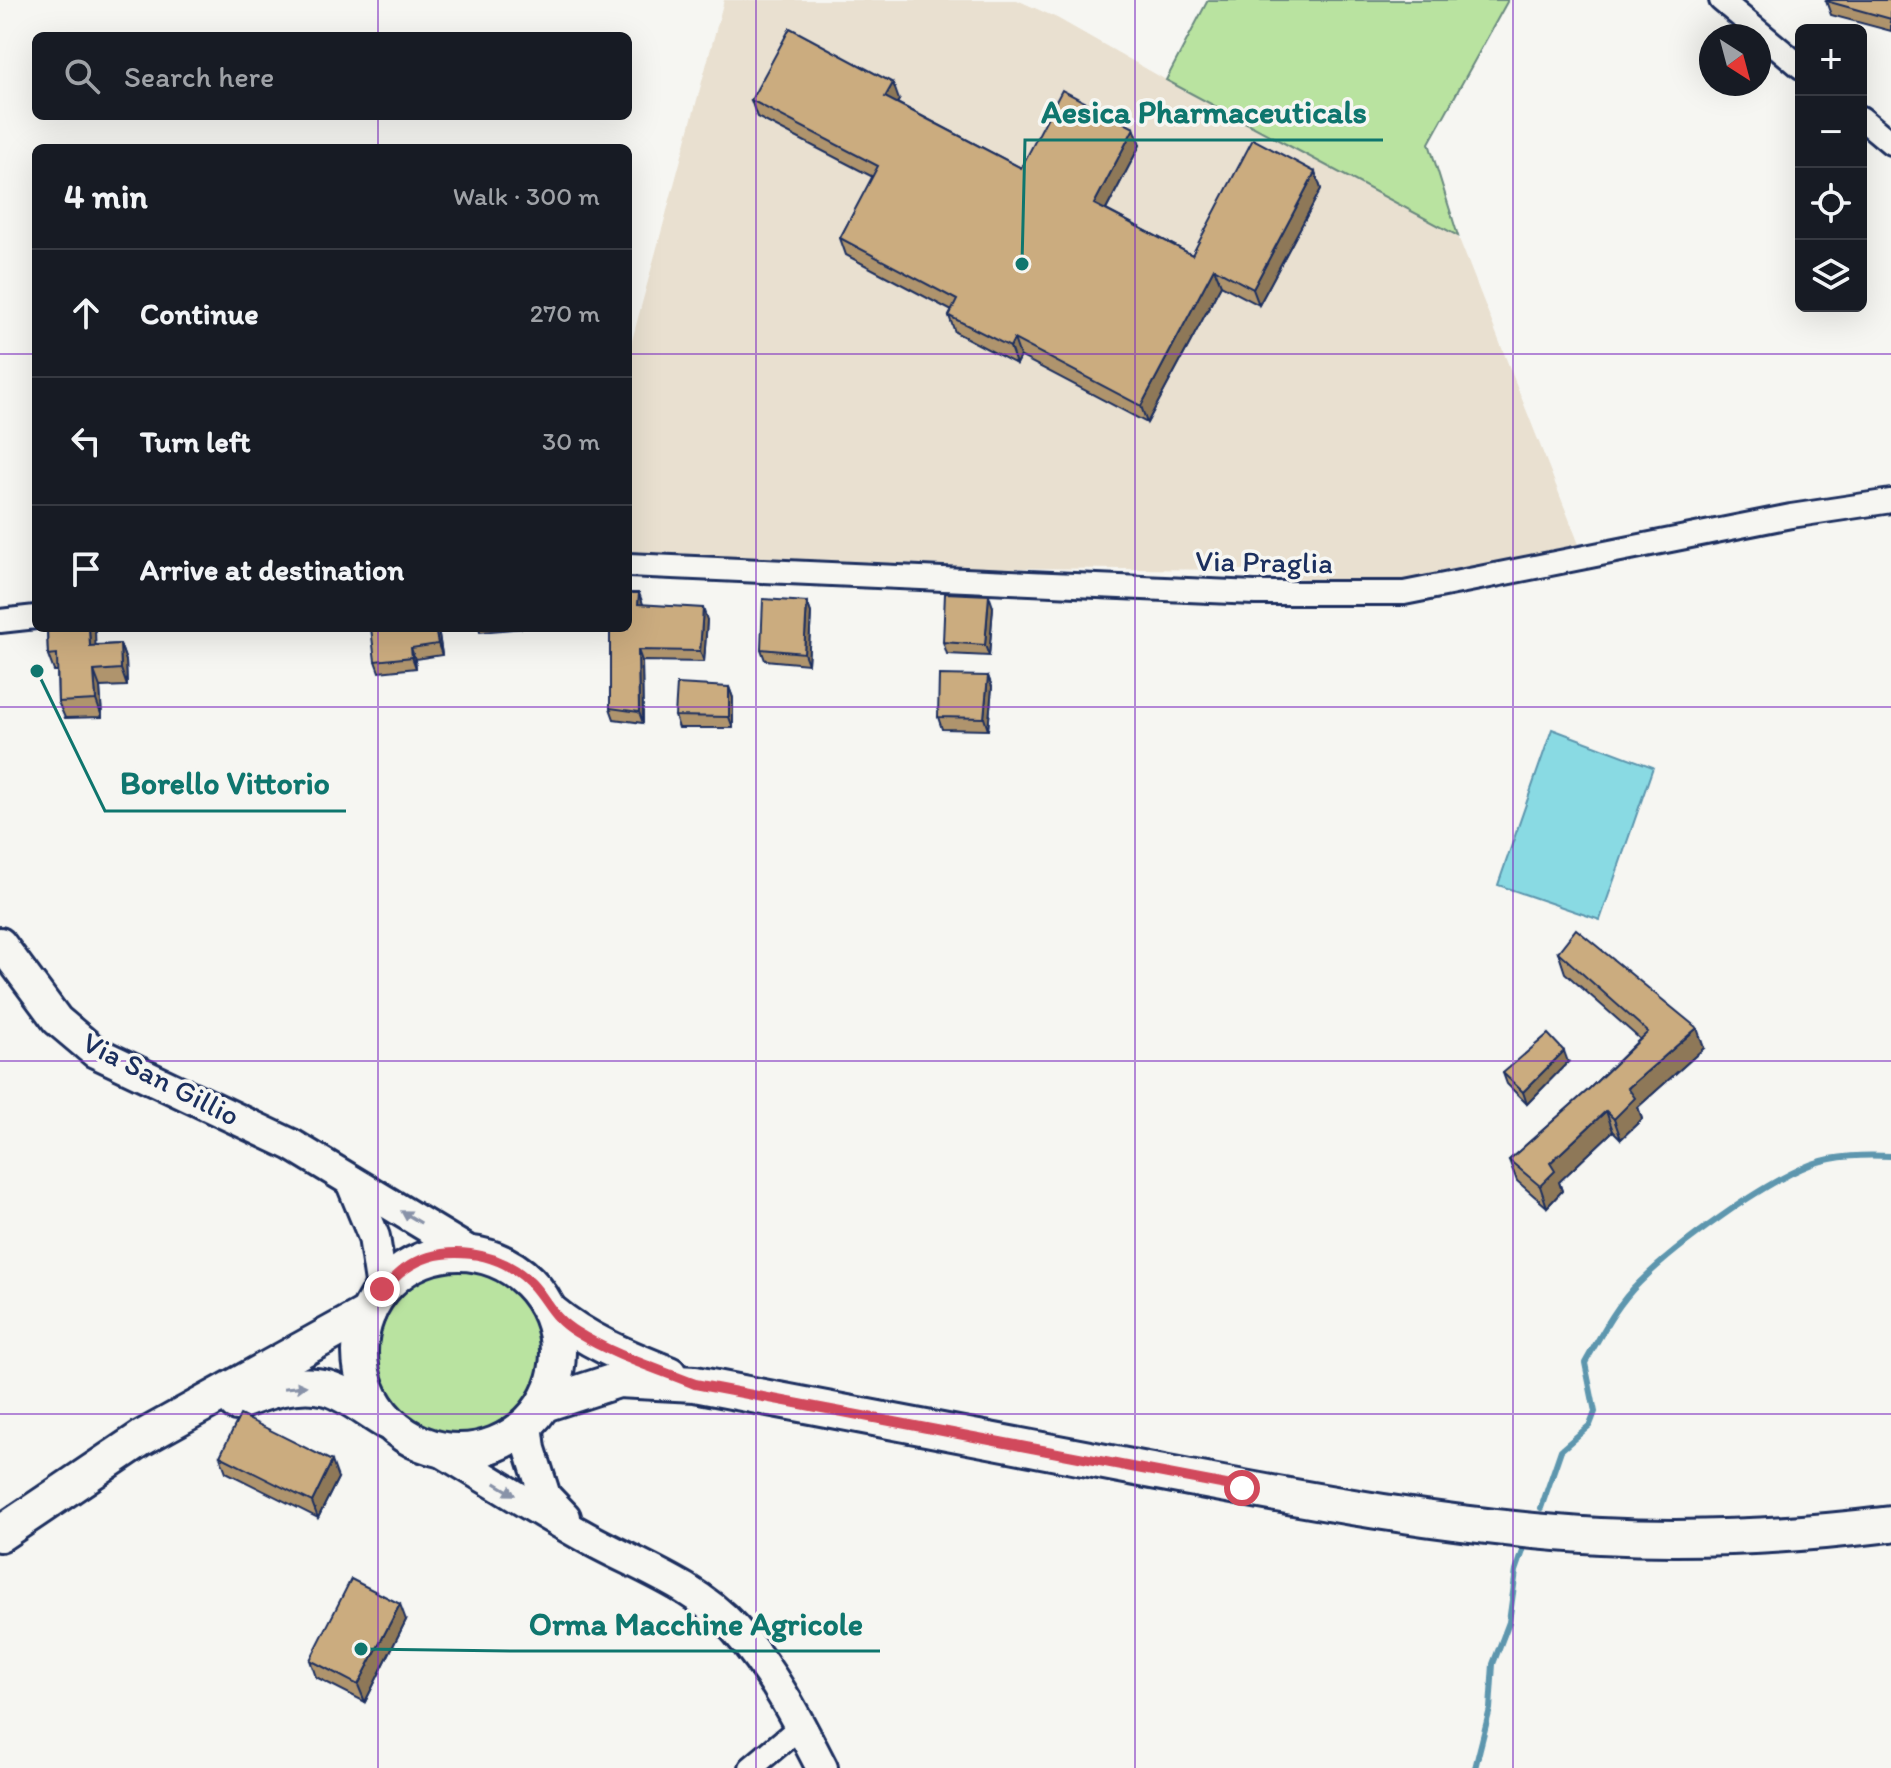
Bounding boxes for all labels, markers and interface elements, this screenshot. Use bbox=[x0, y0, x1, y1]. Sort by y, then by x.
north arrow bbox=[1699, 24, 1771, 96]
map controls bbox=[1795, 24, 1867, 312]
button: + bbox=[1795, 24, 1867, 96]
search box bbox=[32, 32, 632, 120]
icon: search bbox=[60, 54, 104, 98]
text: Search here bbox=[124, 58, 274, 95]
callout: Aesica Pharmaceuticals bbox=[1025, 84, 1383, 140]
text: Aesica Pharmaceuticals bbox=[1040, 93, 1367, 131]
button: − bbox=[1795, 96, 1867, 168]
button: locate bbox=[1795, 168, 1867, 240]
text: 4 min bbox=[64, 176, 148, 217]
text: Walk · 300 m bbox=[453, 180, 600, 212]
button: layers bbox=[1795, 240, 1867, 312]
icon: ahead bbox=[64, 291, 108, 335]
text: Continue bbox=[140, 295, 259, 332]
text: 270 m bbox=[530, 297, 600, 329]
icon: left bbox=[64, 419, 108, 463]
text: Turn left bbox=[140, 423, 251, 460]
text: 30 m bbox=[542, 425, 600, 457]
street label: Via Praglia bbox=[1195, 542, 1333, 581]
icon: arrive bbox=[64, 547, 108, 591]
text: Arrive at destination bbox=[140, 551, 404, 588]
callout: Borello Vittorio bbox=[105, 755, 346, 811]
text: Borello Vittorio bbox=[120, 764, 330, 802]
street label: Via San Gillio bbox=[77, 1023, 246, 1134]
one-way arrow bbox=[400, 1210, 422, 1224]
route end bbox=[364, 1271, 400, 1307]
one-way arrow bbox=[283, 1381, 308, 1394]
route start bbox=[1224, 1470, 1260, 1506]
one-way arrow bbox=[494, 1482, 516, 1496]
callout: Orma Macchine Agricole bbox=[512, 1595, 880, 1651]
text: Orma Macchine Agricole bbox=[529, 1605, 863, 1643]

